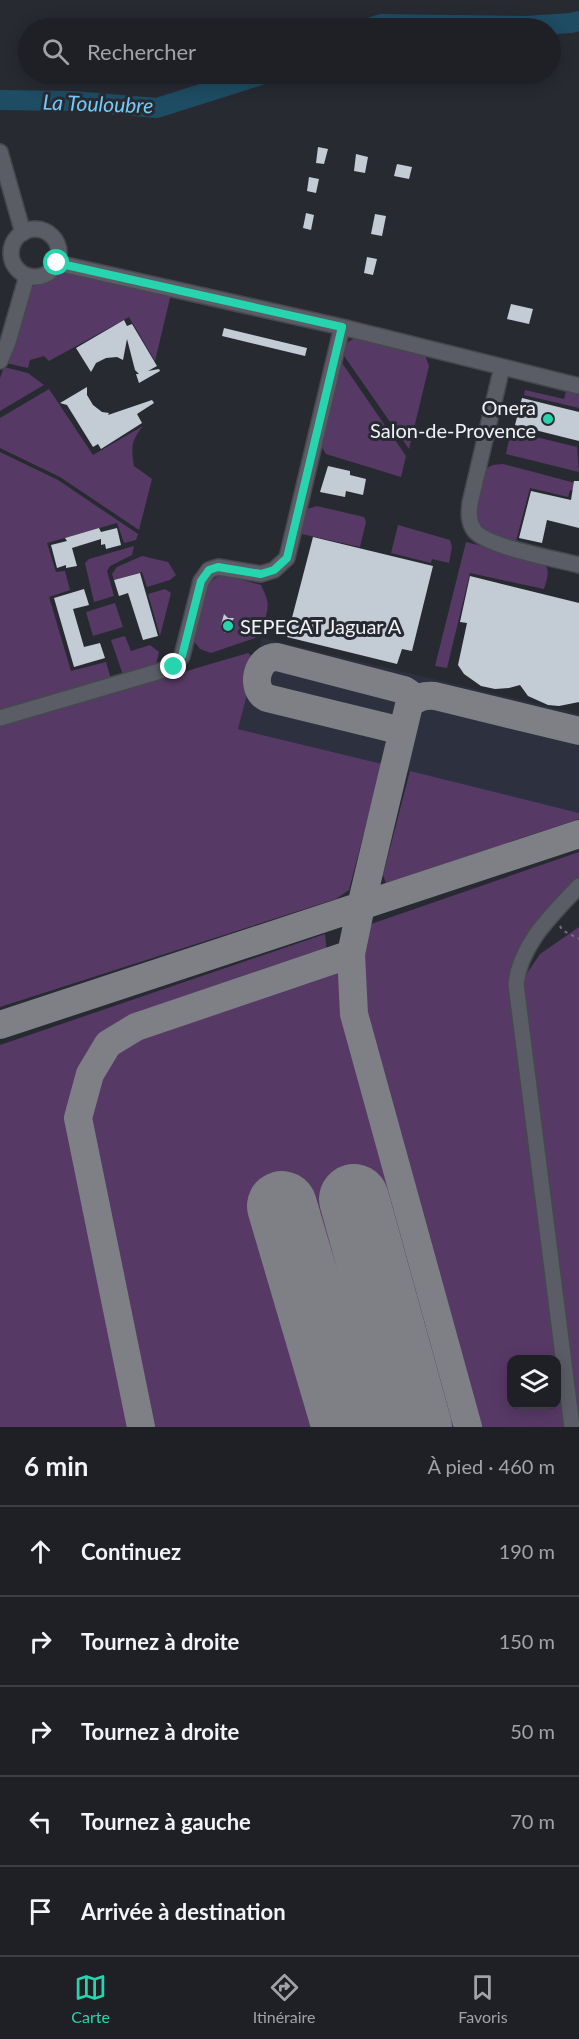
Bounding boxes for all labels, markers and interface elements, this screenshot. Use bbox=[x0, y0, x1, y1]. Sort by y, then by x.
search box bbox=[18, 18, 561, 84]
icon: search bbox=[39, 35, 72, 68]
text: Rechercher bbox=[87, 38, 196, 65]
water label: La Touloubre bbox=[42, 89, 154, 117]
route start bbox=[43, 249, 69, 275]
place label: Onera Salon-de-Provence bbox=[370, 395, 536, 442]
marker: Onera Salon-de-Provence bbox=[541, 412, 555, 426]
place label: SEPECAT Jaguar A bbox=[240, 614, 402, 638]
marker: SEPECAT Jaguar A bbox=[221, 619, 235, 633]
route end bbox=[160, 653, 186, 679]
map controls bbox=[507, 1355, 561, 1409]
button: layers bbox=[507, 1355, 561, 1409]
text: 6 min bbox=[24, 1450, 88, 1482]
text: À pied · 460 m bbox=[427, 1454, 555, 1478]
icon: ahead bbox=[24, 1535, 57, 1568]
text: Continuez bbox=[81, 1538, 181, 1565]
text: 190 m bbox=[499, 1539, 555, 1563]
icon: right bbox=[24, 1625, 57, 1658]
text: Tournez à droite bbox=[81, 1628, 239, 1655]
text: 150 m bbox=[499, 1629, 555, 1653]
icon: right bbox=[24, 1715, 57, 1748]
text: Tournez à droite bbox=[81, 1718, 239, 1745]
text: 50 m bbox=[510, 1719, 555, 1743]
icon: left bbox=[24, 1805, 57, 1838]
text: Tournez à gauche bbox=[81, 1808, 251, 1835]
text: 70 m bbox=[510, 1809, 555, 1833]
icon: arrive bbox=[24, 1895, 57, 1928]
text: Arrivée à destination bbox=[81, 1898, 286, 1925]
tab: Carte bbox=[71, 1971, 110, 2026]
tab: Itinéraire bbox=[253, 1971, 316, 2026]
tab: Favoris bbox=[458, 1971, 508, 2026]

